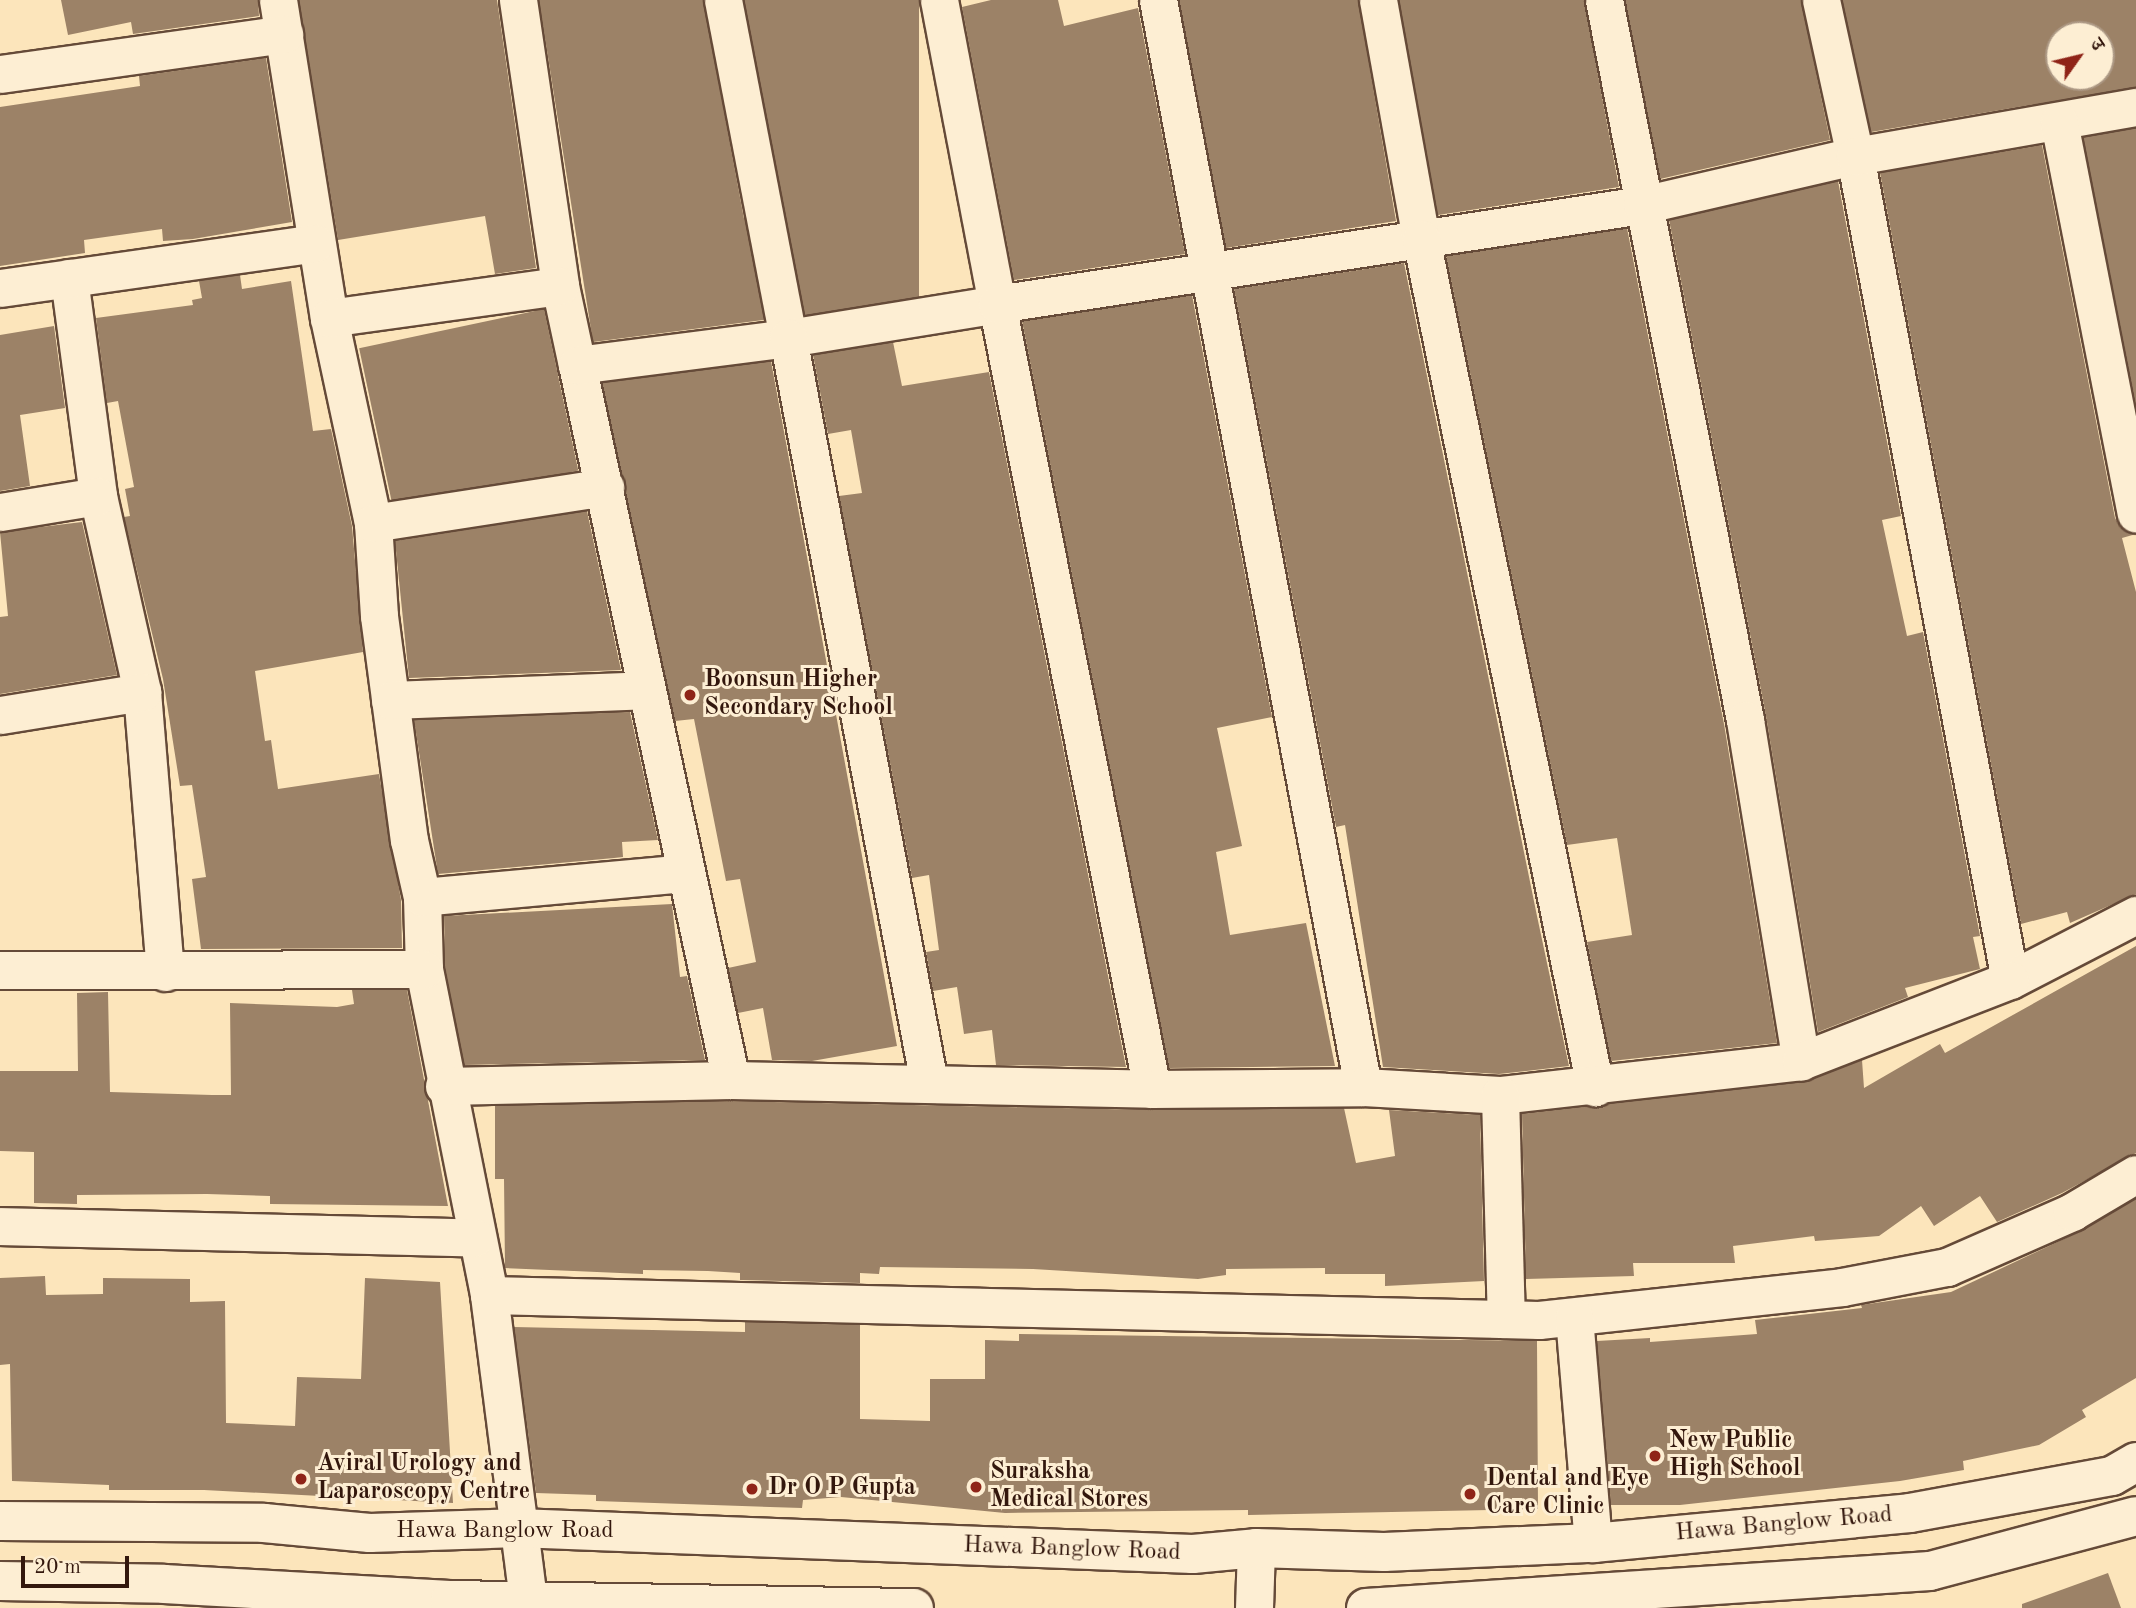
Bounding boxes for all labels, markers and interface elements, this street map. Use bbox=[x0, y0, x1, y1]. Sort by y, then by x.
north arrow bbox=[2045, 21, 2115, 91]
text: उ bbox=[2086, 36, 2107, 54]
place label: Boonsun Higher Secondary School bbox=[704, 667, 893, 723]
marker: Boonsun Higher Secondary School bbox=[682, 687, 698, 703]
place label: New Public High School bbox=[1669, 1428, 1800, 1484]
marker: New Public High School bbox=[1647, 1448, 1663, 1464]
place label: Aviral Urology and Laparoscopy Centre bbox=[317, 1451, 530, 1507]
place label: Suraksha Medical Stores bbox=[990, 1459, 1148, 1515]
place label: Dental and Eye Care Clinic bbox=[1486, 1466, 1649, 1522]
marker: Aviral Urology and Laparoscopy Centre bbox=[291, 1469, 311, 1489]
place label: Dr O P Gupta bbox=[768, 1475, 916, 1503]
marker: Dr O P Gupta bbox=[742, 1479, 762, 1499]
marker: Suraksha Medical Stores bbox=[968, 1479, 984, 1495]
marker: Dental and Eye Care Clinic bbox=[1460, 1484, 1480, 1504]
street label: Hawa Banglow Road bbox=[1674, 1501, 1894, 1549]
street label: Hawa Banglow Road bbox=[396, 1518, 614, 1546]
street label: Hawa Banglow Road bbox=[963, 1532, 1181, 1568]
scale bar bbox=[24, 1542, 133, 1586]
text: 20 m bbox=[34, 1557, 81, 1578]

